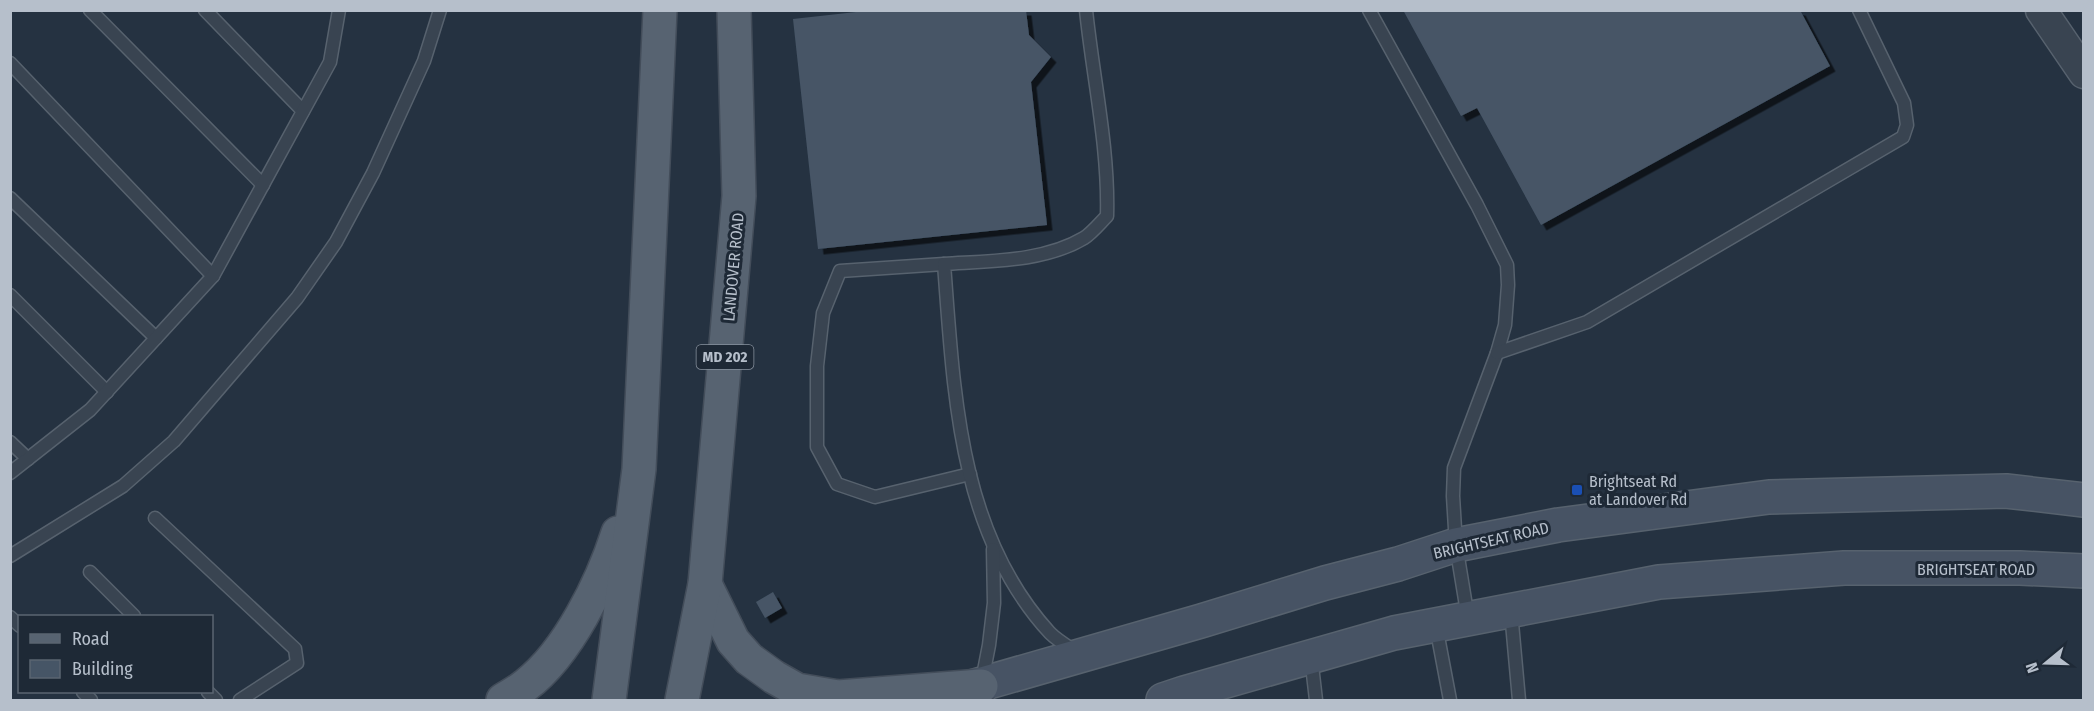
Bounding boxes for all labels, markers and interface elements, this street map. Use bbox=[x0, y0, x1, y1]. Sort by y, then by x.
street label: LANDOVER ROAD bbox=[719, 212, 748, 322]
road number: MD 202 bbox=[696, 345, 754, 369]
place label: Brightseat Rd at Landover Rd bbox=[1589, 472, 1687, 509]
marker: Brightseat Rd at Landover Rd bbox=[1570, 483, 1584, 497]
street label: BRIGHTSEAT ROAD bbox=[1431, 518, 1551, 563]
street label: BRIGHTSEAT ROAD bbox=[1917, 560, 2035, 579]
legend bbox=[18, 615, 213, 693]
text: Road bbox=[72, 628, 109, 650]
north arrow bbox=[2016, 633, 2076, 693]
text: Building bbox=[72, 658, 133, 680]
text: N bbox=[2022, 660, 2043, 675]

